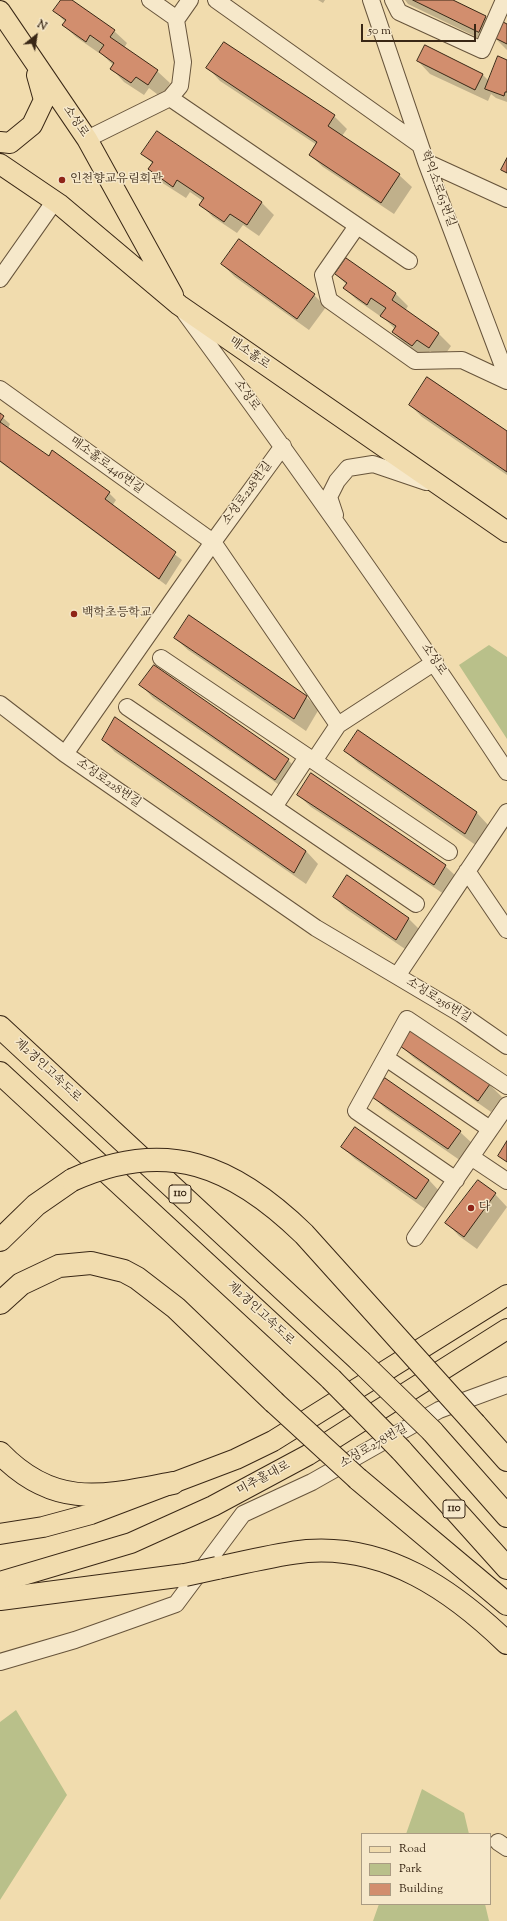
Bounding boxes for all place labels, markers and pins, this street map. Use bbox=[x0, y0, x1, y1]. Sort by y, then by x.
place label: 인천향교유림회관 bbox=[70, 173, 163, 187]
marker: 인천향교유림회관 bbox=[57, 175, 67, 185]
place label: 백학초등학교 bbox=[82, 607, 152, 621]
marker: 백학초등학교 bbox=[69, 609, 79, 619]
place label: 다 bbox=[479, 1201, 491, 1215]
marker: 다 bbox=[466, 1203, 476, 1213]

